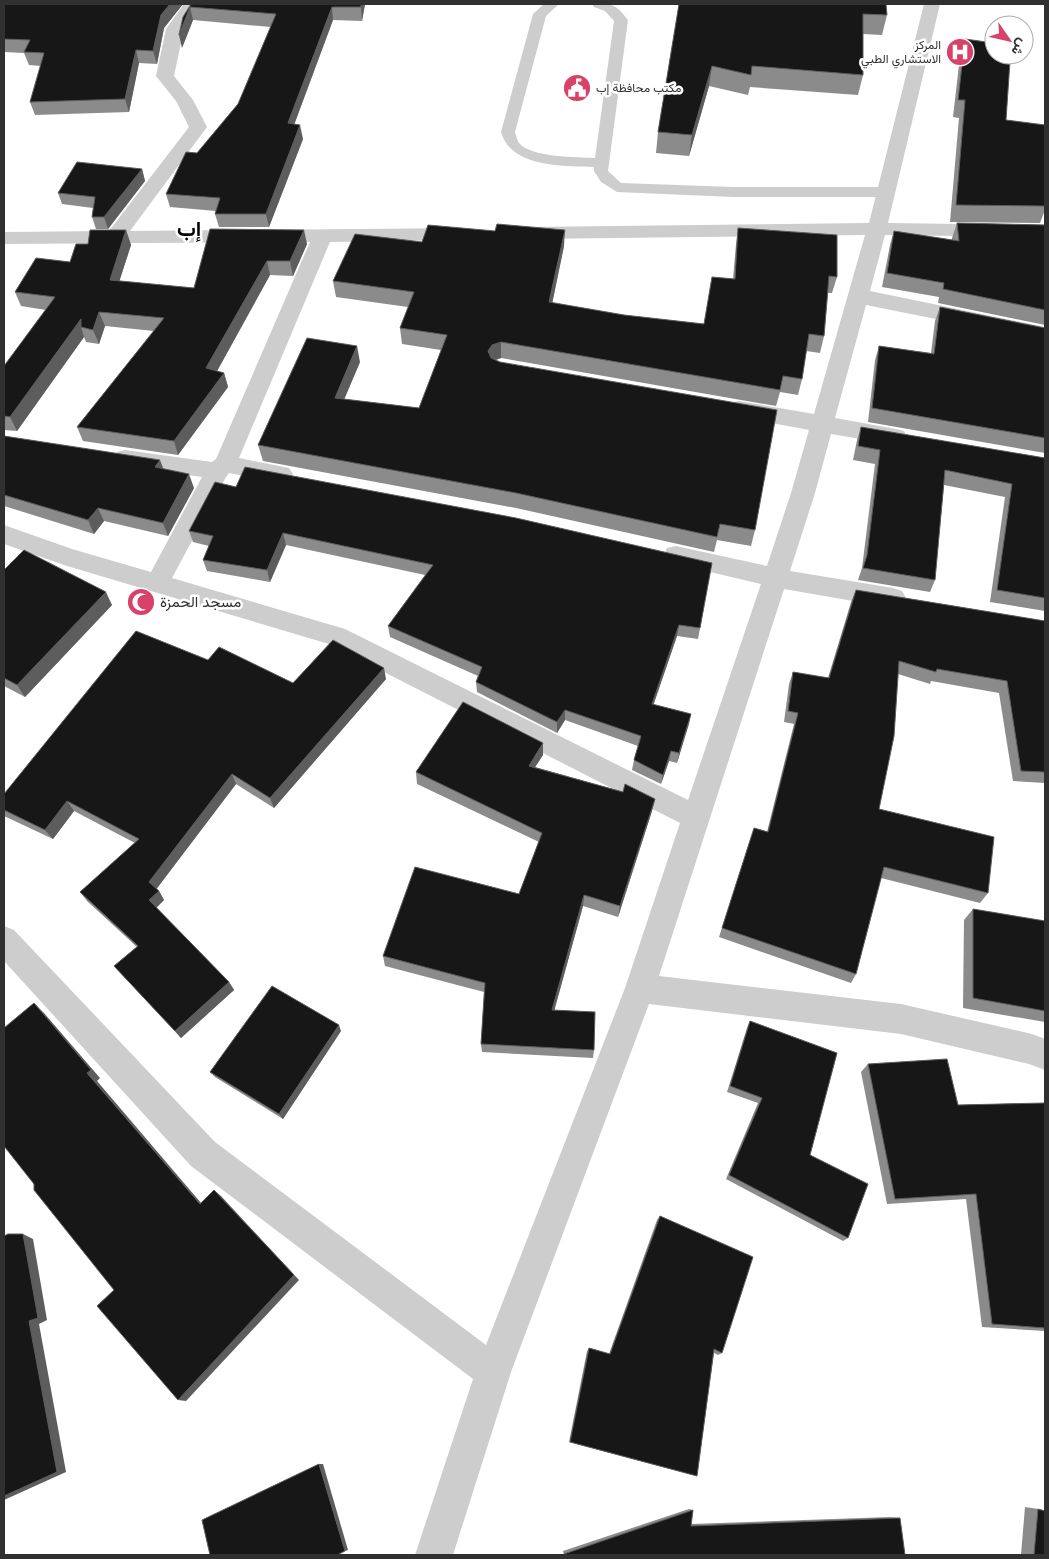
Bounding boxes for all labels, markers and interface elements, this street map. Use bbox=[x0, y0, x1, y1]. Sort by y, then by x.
north arrow bbox=[984, 15, 1034, 65]
text: ش bbox=[1008, 35, 1032, 59]
place label: المركز الاستشاري الطبي bbox=[861, 37, 941, 69]
hospital icon: المركز الاستشاري الطبي bbox=[945, 37, 975, 67]
public building icon: مكتب محافظة إب bbox=[562, 73, 592, 103]
place label: مكتب محافظة إب bbox=[596, 80, 681, 96]
district label: إب bbox=[177, 215, 201, 243]
mosque icon: مسجد الحمزة bbox=[126, 587, 156, 617]
place label: مسجد الحمزة bbox=[160, 592, 241, 611]

